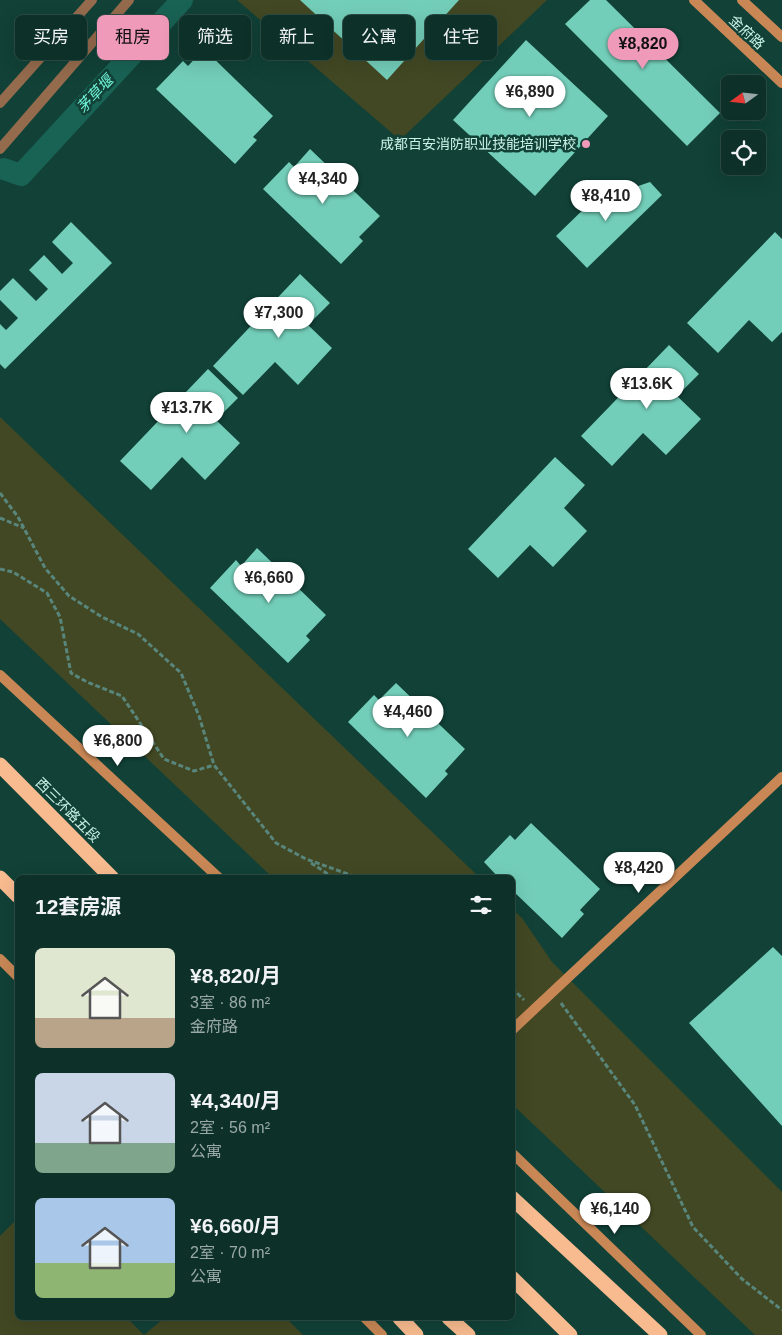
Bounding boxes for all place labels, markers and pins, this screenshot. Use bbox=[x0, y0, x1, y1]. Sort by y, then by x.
pin: ¥8,820 bbox=[602, 28, 684, 70]
pin: ¥6,890 bbox=[489, 76, 571, 118]
place label: 成都百安消防职业技能培训学校 bbox=[380, 136, 576, 152]
marker: 成都百安消防职业技能培训学校 bbox=[580, 138, 592, 150]
pin: ¥4,340 bbox=[282, 162, 364, 205]
pin: ¥8,410 bbox=[565, 180, 647, 222]
pin: ¥7,300 bbox=[238, 296, 320, 339]
pin: ¥13.6K bbox=[606, 368, 688, 410]
pin: ¥13.7K bbox=[146, 392, 228, 434]
pin: ¥6,660 bbox=[228, 562, 310, 604]
pin: ¥4,460 bbox=[367, 696, 449, 738]
pin: ¥6,800 bbox=[77, 724, 159, 767]
pin: ¥8,420 bbox=[598, 852, 680, 894]
pin: ¥6,140 bbox=[574, 1192, 656, 1235]

